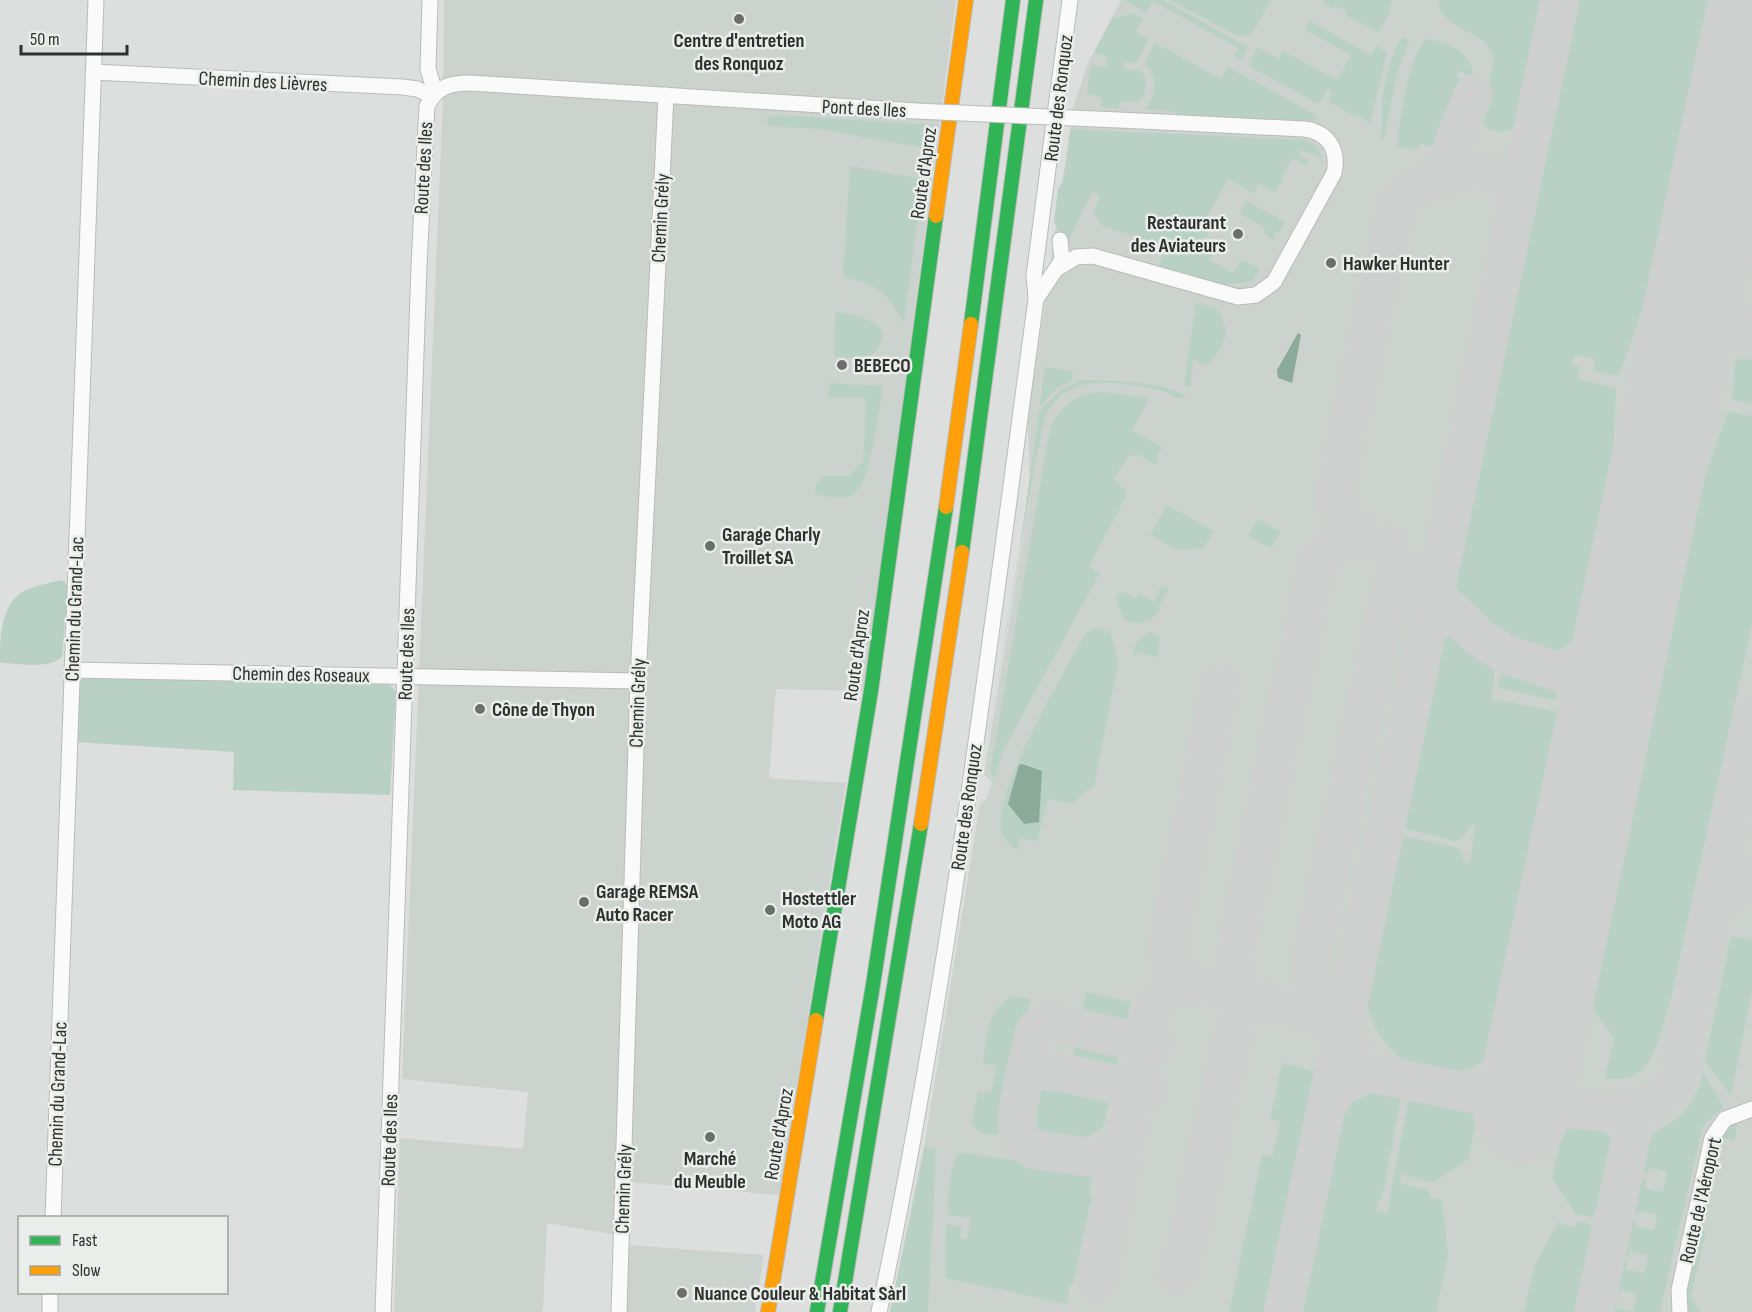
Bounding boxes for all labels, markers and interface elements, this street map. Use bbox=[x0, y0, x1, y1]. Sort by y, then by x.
marker: Centre d'entretien des Ronquoz bbox=[732, 12, 746, 26]
scale bar bbox=[21, 18, 128, 56]
text: 50 m bbox=[30, 29, 60, 50]
place label: Centre d'entretien des Ronquoz bbox=[674, 29, 804, 76]
street label: Route des Ronquoz bbox=[1039, 33, 1079, 163]
street label: Chemin des Lièvres bbox=[198, 67, 328, 97]
street label: Pont des Iles bbox=[821, 95, 907, 123]
street label: Route des Iles bbox=[410, 121, 438, 215]
street label: Route d'Aproz bbox=[906, 126, 942, 220]
street label: Chemin Grély bbox=[647, 172, 675, 263]
place label: Restaurant des Aviateurs bbox=[1131, 211, 1226, 258]
marker: Restaurant des Aviateurs bbox=[1231, 227, 1245, 241]
place label: Hawker Hunter bbox=[1343, 252, 1449, 276]
marker: Hawker Hunter bbox=[1324, 256, 1338, 270]
place label: BEBECO bbox=[854, 354, 911, 378]
marker: BEBECO bbox=[835, 358, 849, 372]
place label: Garage Charly Troillet SA bbox=[722, 523, 821, 570]
street label: Chemin du Grand-Lac bbox=[60, 536, 90, 682]
marker: Garage Charly Troillet SA bbox=[703, 539, 717, 553]
street label: Route des Iles bbox=[393, 607, 421, 701]
street label: Route d'Aproz bbox=[839, 608, 875, 702]
street label: Chemin Grély bbox=[624, 658, 652, 748]
street label: Chemin des Roseaux bbox=[232, 662, 370, 688]
place label: Cône de Thyon bbox=[492, 698, 595, 722]
marker: Cône de Thyon bbox=[473, 702, 487, 716]
street label: Route des Ronquoz bbox=[946, 742, 988, 872]
place label: Garage REMSA Auto Racer bbox=[595, 880, 699, 927]
place label: Hostettler Moto AG bbox=[782, 887, 856, 934]
marker: Garage REMSA Auto Racer bbox=[577, 895, 591, 909]
marker: Hostettler Moto AG bbox=[763, 903, 777, 917]
street label: Chemin du Grand-Lac bbox=[43, 1021, 73, 1167]
street label: Route d'Aproz bbox=[759, 1087, 799, 1182]
street label: Route des Iles bbox=[376, 1093, 404, 1187]
marker: Marché du Meuble bbox=[703, 1130, 717, 1144]
street label: Route de l'Aéroport bbox=[1675, 1135, 1727, 1266]
street label: Chemin Grély bbox=[610, 1144, 638, 1234]
place label: Marché du Meuble bbox=[674, 1147, 746, 1194]
legend bbox=[18, 1216, 228, 1294]
text: Fast bbox=[72, 1230, 98, 1251]
text: Slow bbox=[72, 1260, 101, 1281]
place label: Nuance Couleur & Habitat Sàrl bbox=[694, 1282, 906, 1306]
marker: Nuance Couleur & Habitat Sàrl bbox=[675, 1286, 689, 1300]

